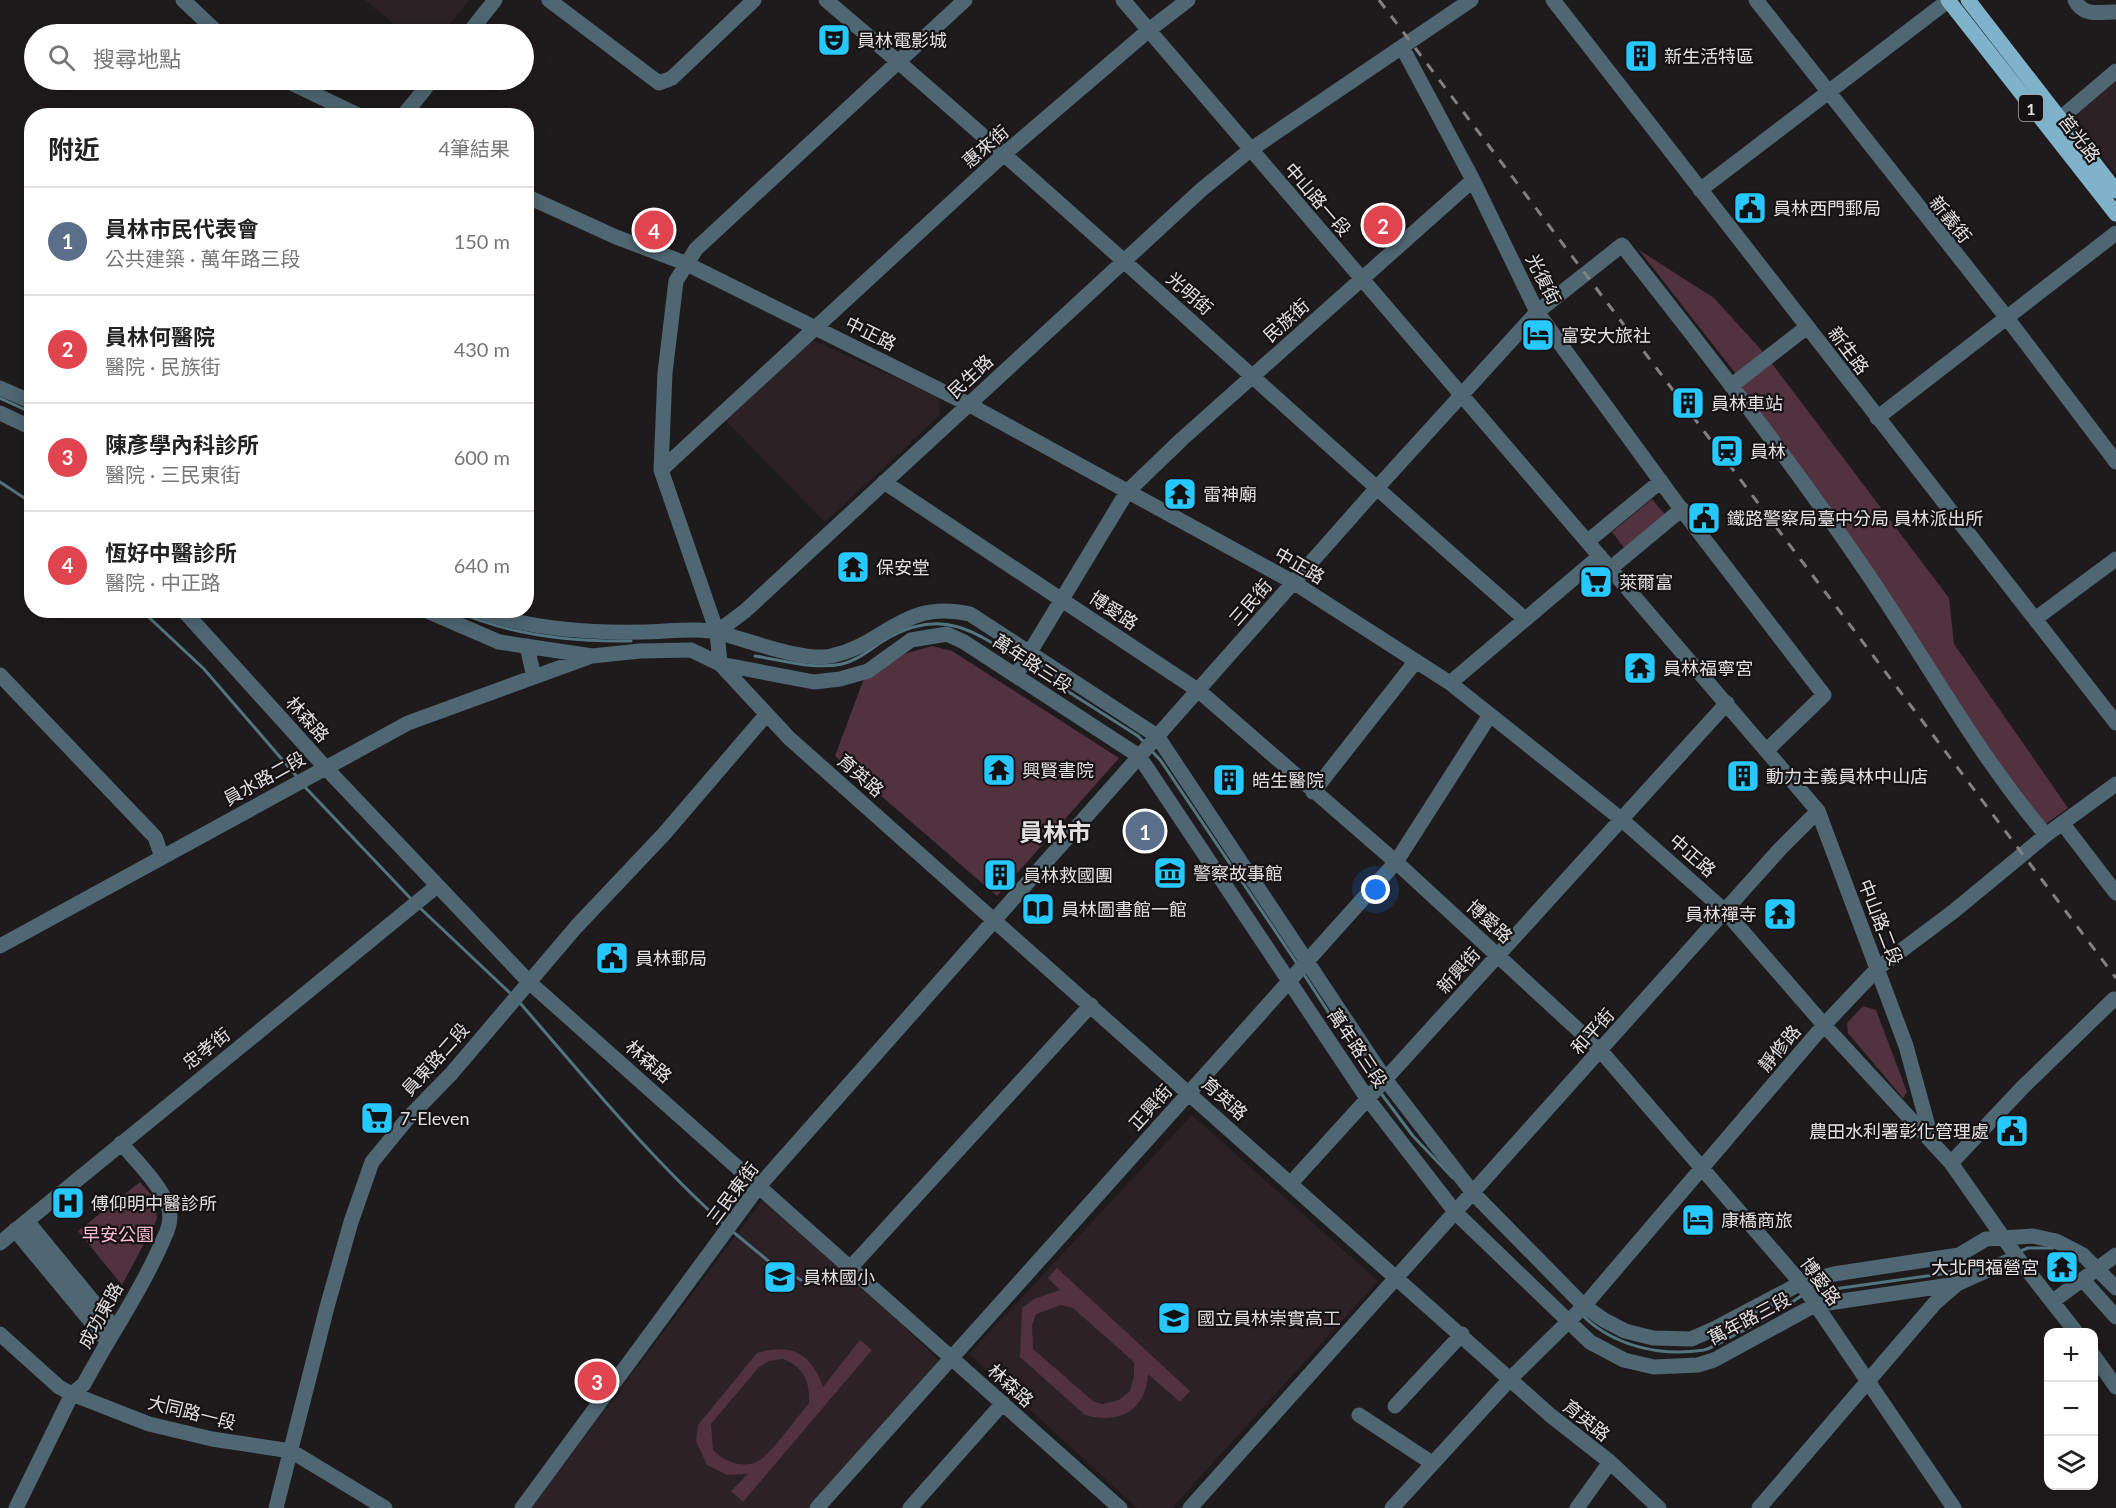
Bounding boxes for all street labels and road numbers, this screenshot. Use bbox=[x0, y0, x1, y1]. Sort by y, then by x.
road number: 1 bbox=[2019, 95, 2043, 121]
street label: 莒光路 bbox=[2055, 110, 2105, 166]
street label: 惠來街 bbox=[957, 120, 1013, 172]
street label: 中山路一段 bbox=[1280, 158, 1356, 240]
street label: 新義街 bbox=[1925, 191, 1977, 247]
street label: 光復街 bbox=[1522, 250, 1566, 308]
street label: 光明街 bbox=[1162, 267, 1218, 319]
street label: 民族街 bbox=[1259, 294, 1313, 346]
street label: 中正路 bbox=[842, 311, 900, 355]
street label: 新生路 bbox=[1824, 322, 1874, 378]
street label: 民生路 bbox=[943, 350, 997, 402]
street label: 中正路 bbox=[1271, 542, 1329, 588]
street label: 三民街 bbox=[1224, 574, 1276, 630]
street label: 博愛路 bbox=[1085, 586, 1143, 634]
street label: 萬年路三段 bbox=[989, 629, 1077, 697]
street label: 林森路 bbox=[282, 692, 334, 746]
street label: 員水路二段 bbox=[219, 747, 309, 809]
street label: 育英路 bbox=[833, 749, 889, 801]
street label: 中正路 bbox=[1665, 829, 1721, 881]
street label: 中山路二段 bbox=[1855, 876, 1907, 968]
street label: 博愛路 bbox=[1463, 895, 1517, 947]
street label: 新興街 bbox=[1432, 943, 1484, 997]
street label: 和平街 bbox=[1566, 1004, 1618, 1058]
street label: 萬年路三段 bbox=[1324, 1005, 1392, 1091]
street label: 員東路二段 bbox=[397, 1018, 473, 1100]
street label: 靜修路 bbox=[1753, 1020, 1805, 1076]
street label: 忠孝街 bbox=[178, 1023, 234, 1073]
street label: 林森路 bbox=[621, 1035, 677, 1087]
street label: 育英路 bbox=[1198, 1072, 1252, 1124]
street label: 正興街 bbox=[1124, 1080, 1176, 1134]
street label: 三民東街 bbox=[702, 1158, 762, 1228]
street label: 博愛路 bbox=[1796, 1253, 1846, 1309]
street label: 成功東路 bbox=[73, 1278, 127, 1352]
street label: 萬年路三段 bbox=[1704, 1287, 1794, 1349]
street label: 林森路 bbox=[984, 1359, 1038, 1411]
street label: 大同路一段 bbox=[146, 1390, 238, 1434]
street label: 育英路 bbox=[1559, 1394, 1615, 1446]

